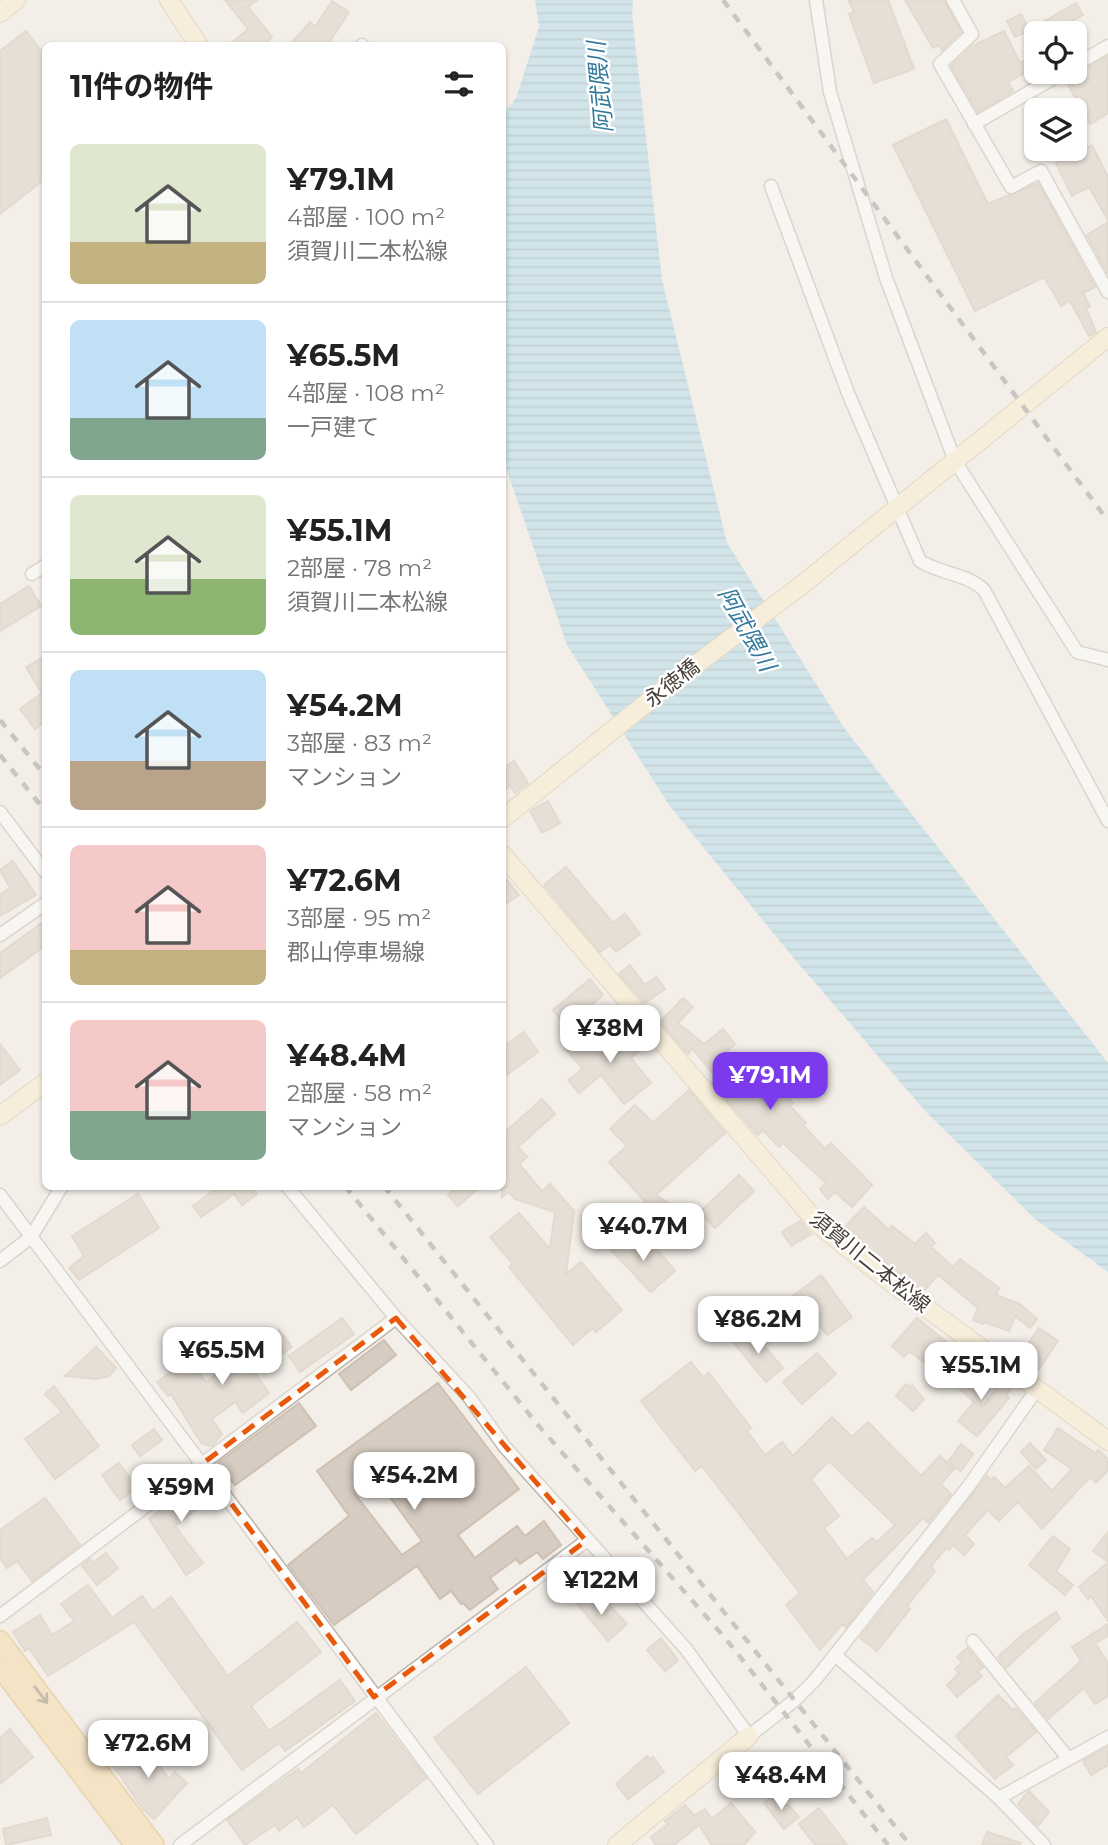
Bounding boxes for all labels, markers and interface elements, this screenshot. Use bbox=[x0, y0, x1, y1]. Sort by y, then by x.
map controls bbox=[1024, 21, 1087, 161]
button: locate bbox=[1024, 21, 1087, 84]
water label: 阿武隈川 bbox=[582, 37, 618, 134]
icon: filters bbox=[440, 65, 478, 103]
text: 11件の物件 bbox=[70, 68, 214, 105]
button: layers bbox=[1024, 98, 1087, 161]
text: ¥79.1M bbox=[287, 161, 395, 198]
icon: home bbox=[126, 172, 210, 256]
text: 4部屋 · 100 m² bbox=[287, 203, 445, 231]
text: 須賀川二本松線 bbox=[287, 237, 448, 265]
text: ¥65.5M bbox=[287, 337, 400, 374]
icon: home bbox=[126, 348, 210, 432]
text: 4部屋 · 108 m² bbox=[287, 379, 445, 407]
text: 一戸建て bbox=[287, 413, 379, 441]
text: ¥55.1M bbox=[287, 512, 392, 549]
icon: home bbox=[126, 523, 210, 607]
text: 2部屋 · 78 m² bbox=[287, 554, 432, 582]
water label: 阿武隈川 bbox=[712, 582, 783, 679]
text: 須賀川二本松線 bbox=[287, 588, 448, 616]
street label: 永徳橋 bbox=[639, 653, 704, 712]
text: ¥54.2M bbox=[287, 687, 403, 724]
icon: home bbox=[126, 698, 210, 782]
text: 3部屋 · 83 m² bbox=[287, 729, 432, 757]
text: マンション bbox=[287, 763, 402, 791]
text: ¥72.6M bbox=[287, 862, 402, 899]
icon: home bbox=[126, 873, 210, 957]
text: 3部屋 · 95 m² bbox=[287, 904, 431, 932]
text: 郡山停車場線 bbox=[287, 938, 425, 966]
pin: ¥38M bbox=[569, 1006, 651, 1065]
text: ¥38M bbox=[576, 1014, 644, 1042]
text: ¥48.4M bbox=[287, 1037, 407, 1074]
icon: home bbox=[126, 1048, 210, 1132]
pin: ¥79.1M bbox=[713, 1052, 827, 1112]
text: ¥79.1M bbox=[729, 1061, 811, 1089]
text: 2部屋 · 58 m² bbox=[287, 1079, 432, 1107]
text: マンション bbox=[287, 1113, 402, 1141]
pin: ¥40.7M bbox=[586, 1204, 700, 1263]
street label: 須賀川二本松線 bbox=[805, 1206, 935, 1318]
text: ¥40.7M bbox=[598, 1212, 688, 1240]
pin: ¥86.2M bbox=[701, 1296, 815, 1356]
text: ¥86.2M bbox=[714, 1305, 802, 1333]
pin: ¥65.5M bbox=[165, 1328, 279, 1387]
text: ¥65.5M bbox=[179, 1336, 265, 1364]
pin: ¥55.1M bbox=[924, 1342, 1038, 1402]
text: ¥55.1M bbox=[941, 1351, 1021, 1379]
pin: ¥54.2M bbox=[357, 1452, 471, 1512]
text: ¥54.2M bbox=[370, 1461, 458, 1489]
pin: ¥59M bbox=[140, 1464, 222, 1524]
text: ¥59M bbox=[147, 1473, 215, 1501]
pin: ¥122M bbox=[552, 1558, 650, 1617]
text: ¥122M bbox=[563, 1566, 639, 1594]
one-way arrow bbox=[34, 1685, 48, 1704]
pin: ¥72.6M bbox=[91, 1720, 205, 1780]
text: ¥72.6M bbox=[104, 1729, 192, 1757]
pin: ¥48.4M bbox=[724, 1752, 838, 1812]
text: ¥48.4M bbox=[735, 1761, 827, 1789]

